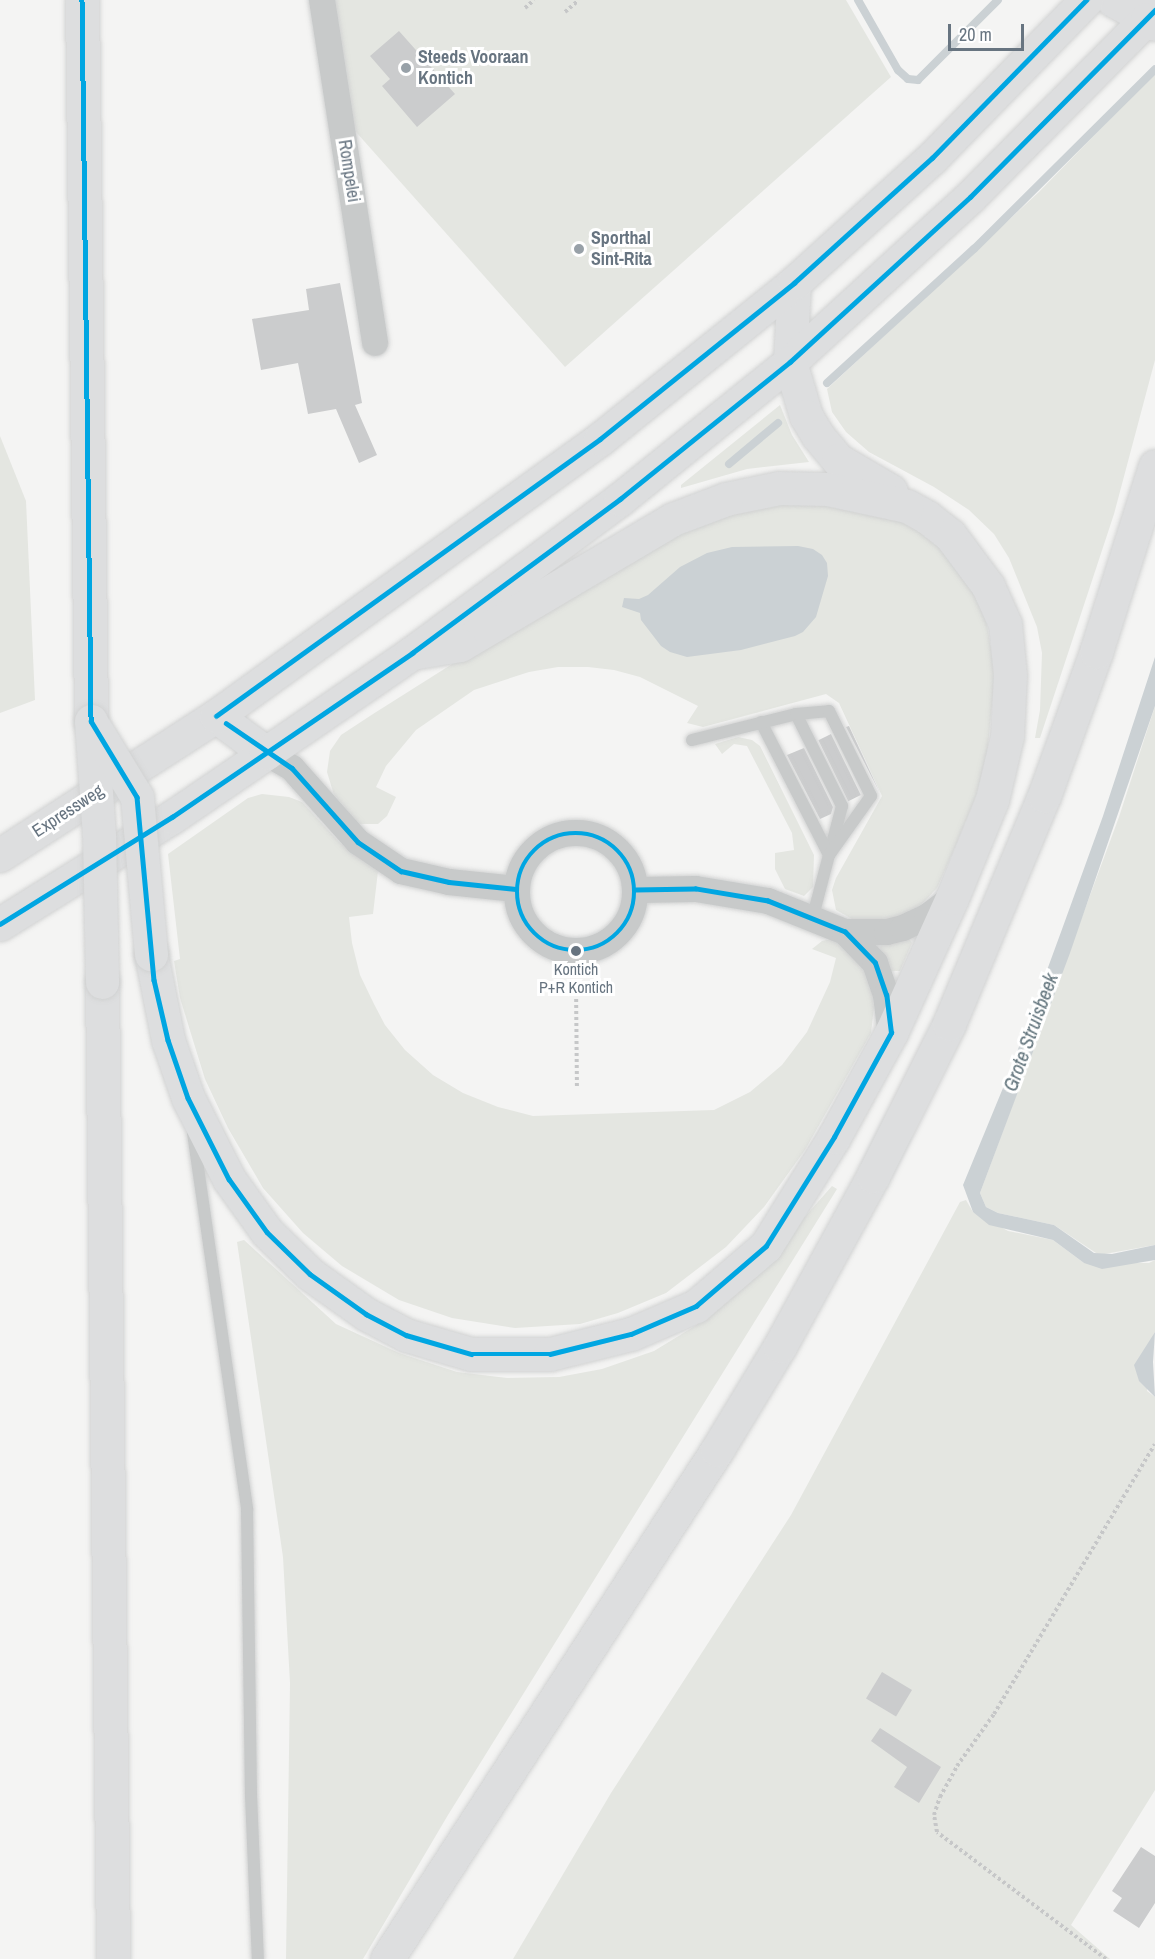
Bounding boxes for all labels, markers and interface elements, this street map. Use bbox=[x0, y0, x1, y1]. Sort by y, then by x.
scale bar bbox=[951, 12, 1028, 50]
text: 20 m bbox=[959, 22, 992, 47]
place label: Steeds Vooraan Kontich bbox=[418, 47, 528, 90]
marker: Steeds Vooraan Kontich bbox=[399, 61, 413, 75]
street label: Rompelei bbox=[333, 138, 365, 204]
place label: Sporthal Sint-Rita bbox=[591, 228, 652, 270]
marker: Sporthal Sint-Rita bbox=[572, 242, 586, 256]
street label: Expressweg bbox=[28, 780, 108, 842]
marker: Kontich P+R Kontich bbox=[570, 945, 582, 957]
place label: Kontich P+R Kontich bbox=[539, 959, 613, 997]
water label: Grote Struisbeek bbox=[998, 970, 1062, 1094]

